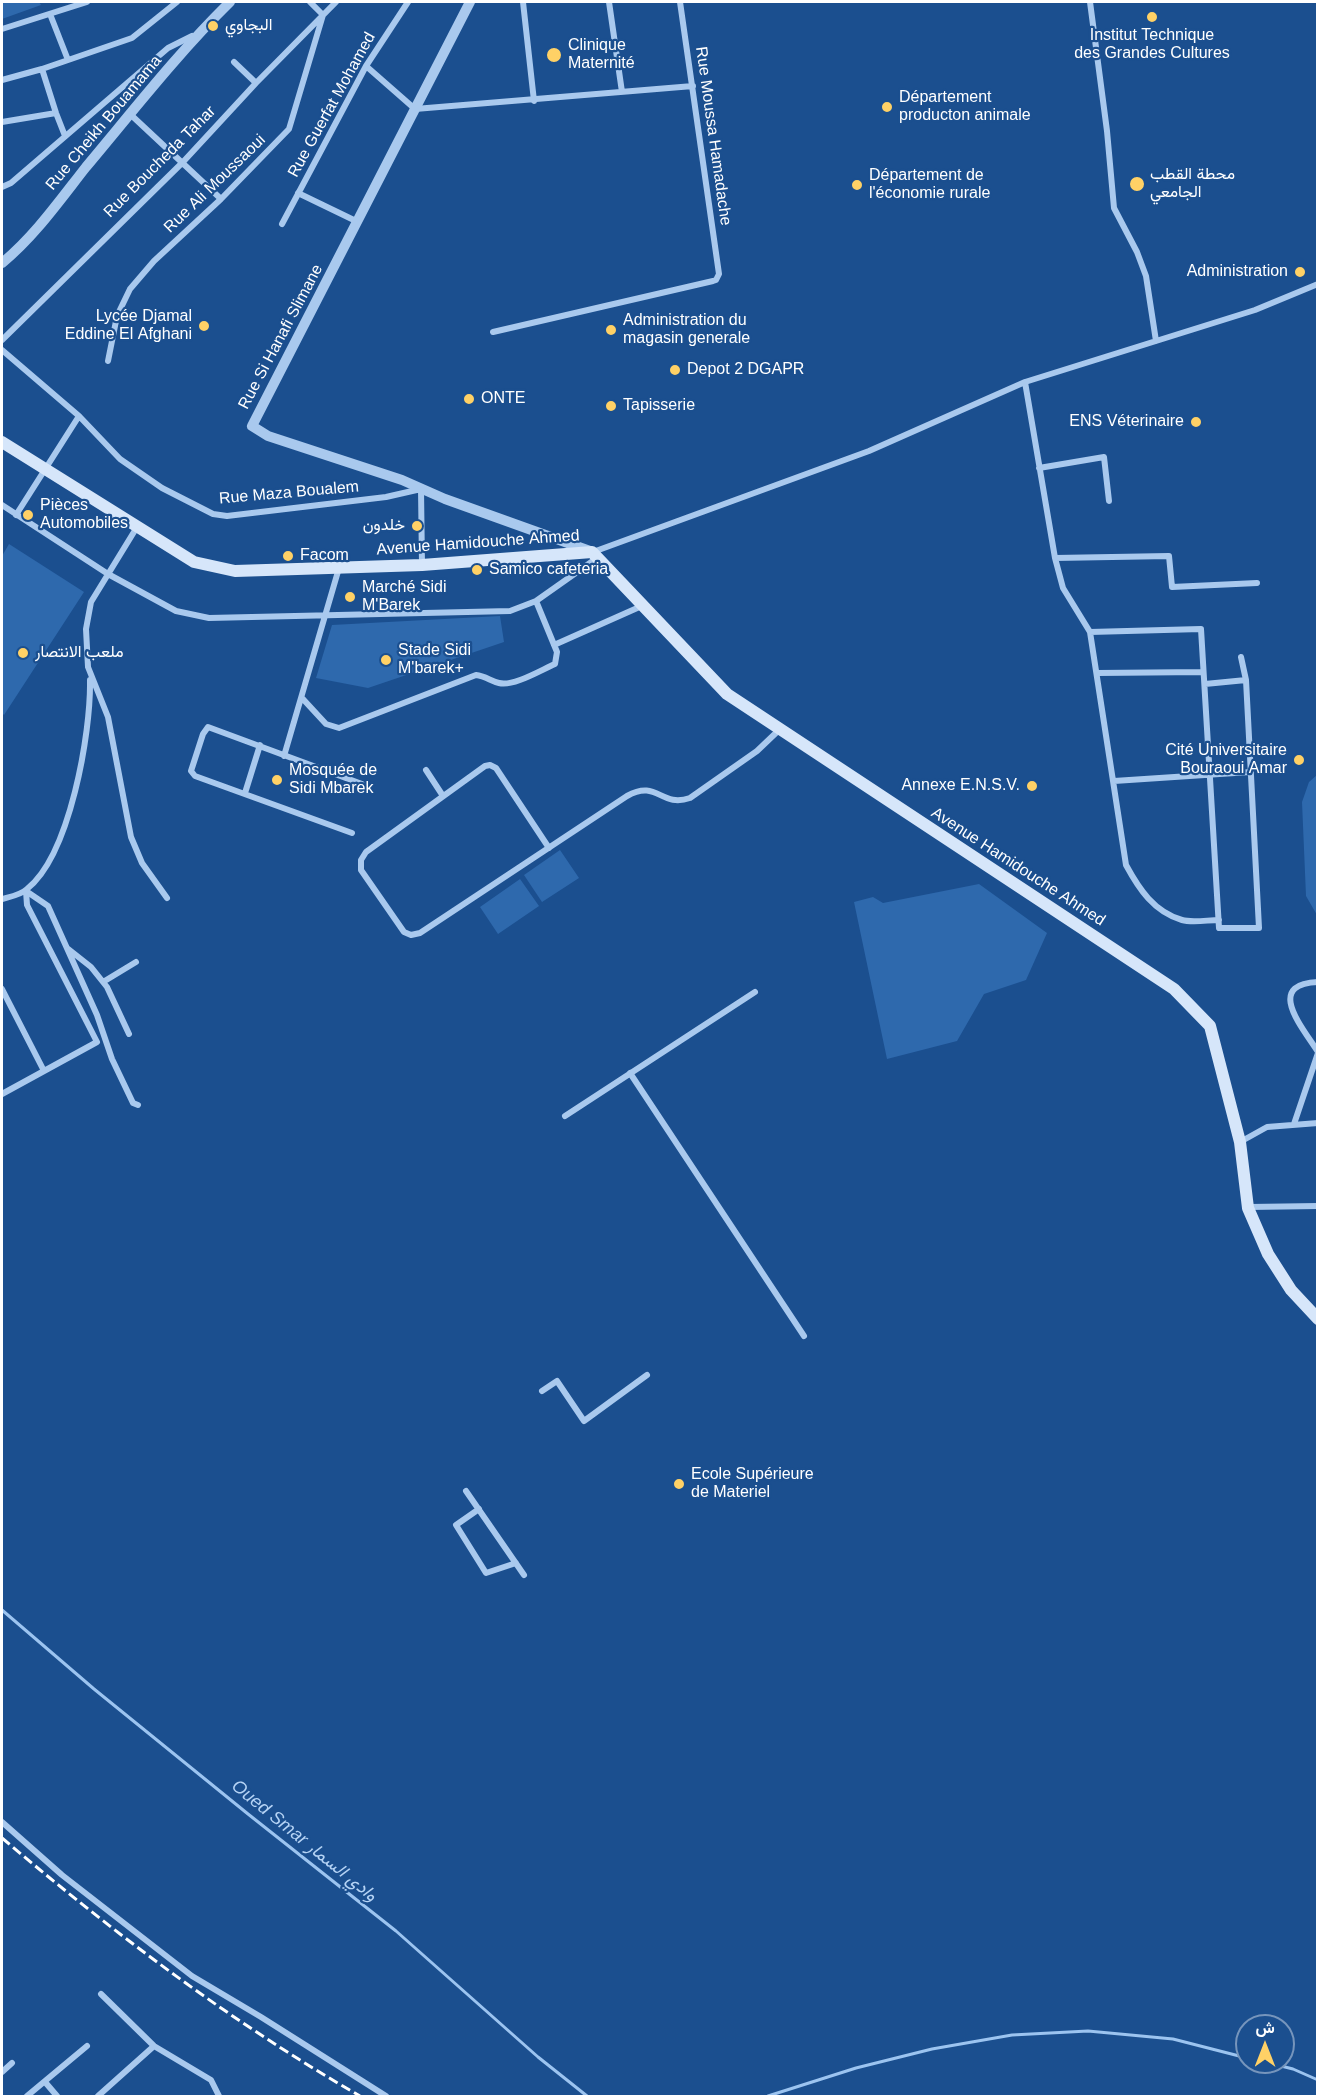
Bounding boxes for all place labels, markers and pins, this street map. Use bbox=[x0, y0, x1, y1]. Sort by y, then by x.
marker: Institut Technique des Grandes Cultures bbox=[1145, 10, 1159, 24]
place label: البجاوي bbox=[225, 16, 272, 36]
marker: البجاوي bbox=[206, 19, 220, 33]
place label: Institut Technique des Grandes Cultures bbox=[1074, 26, 1230, 64]
place label: Clinique Maternité bbox=[568, 36, 635, 74]
marker: Clinique Maternité bbox=[545, 46, 563, 64]
place label: Département producton animale bbox=[899, 88, 1031, 126]
marker: Département producton animale bbox=[880, 100, 894, 114]
place label: محطة القطب الجامعي bbox=[1150, 165, 1235, 203]
place label: Département de l'économie rurale bbox=[869, 166, 990, 204]
marker: محطة القطب الجامعي bbox=[1128, 175, 1146, 193]
marker: Département de l'économie rurale bbox=[850, 178, 864, 192]
place label: Administration bbox=[1187, 262, 1288, 282]
marker: Administration bbox=[1293, 265, 1307, 279]
place label: Lycée Djamal Eddine El Afghani bbox=[65, 307, 192, 345]
place label: Administration du magasin generale bbox=[623, 311, 750, 349]
marker: Lycée Djamal Eddine El Afghani bbox=[197, 319, 211, 333]
marker: Administration du magasin generale bbox=[604, 323, 618, 337]
place label: Depot 2 DGAPR bbox=[687, 360, 804, 380]
marker: Depot 2 DGAPR bbox=[668, 363, 682, 377]
place label: ONTE bbox=[481, 389, 525, 409]
marker: ONTE bbox=[462, 392, 476, 406]
place label: Tapisserie bbox=[623, 396, 695, 416]
marker: Tapisserie bbox=[604, 399, 618, 413]
place label: ENS Véterinaire bbox=[1069, 412, 1184, 432]
marker: ENS Véterinaire bbox=[1189, 415, 1203, 429]
place label: Pièces Automobiles bbox=[40, 496, 128, 534]
marker: Pièces Automobiles bbox=[21, 508, 35, 522]
place label: خلدون bbox=[363, 516, 405, 536]
marker: خلدون bbox=[410, 519, 424, 533]
place label: Facom bbox=[300, 546, 349, 566]
marker: Facom bbox=[281, 549, 295, 563]
place label: Samico cafeteria bbox=[489, 560, 608, 580]
marker: Samico cafeteria bbox=[470, 563, 484, 577]
place label: Marché Sidi M'Barek bbox=[362, 578, 446, 616]
marker: Marché Sidi M'Barek bbox=[343, 590, 357, 604]
place label: Stade Sidi M'barek+ bbox=[398, 641, 471, 679]
place label: ملعب الانتصار bbox=[35, 643, 124, 663]
marker: ملعب الانتصار bbox=[16, 646, 30, 660]
marker: Stade Sidi M'barek+ bbox=[379, 653, 393, 667]
place label: Cité Universitaire Bouraoui Amar bbox=[1165, 741, 1287, 779]
marker: Cité Universitaire Bouraoui Amar bbox=[1292, 753, 1306, 767]
place label: Mosquée de Sidi Mbarek bbox=[289, 761, 377, 799]
marker: Mosquée de Sidi Mbarek bbox=[270, 773, 284, 787]
place label: Annexe E.N.S.V. bbox=[901, 776, 1020, 796]
marker: Annexe E.N.S.V. bbox=[1025, 779, 1039, 793]
place label: Ecole Supérieure de Materiel bbox=[691, 1465, 814, 1503]
marker: Ecole Supérieure de Materiel bbox=[672, 1477, 686, 1491]

